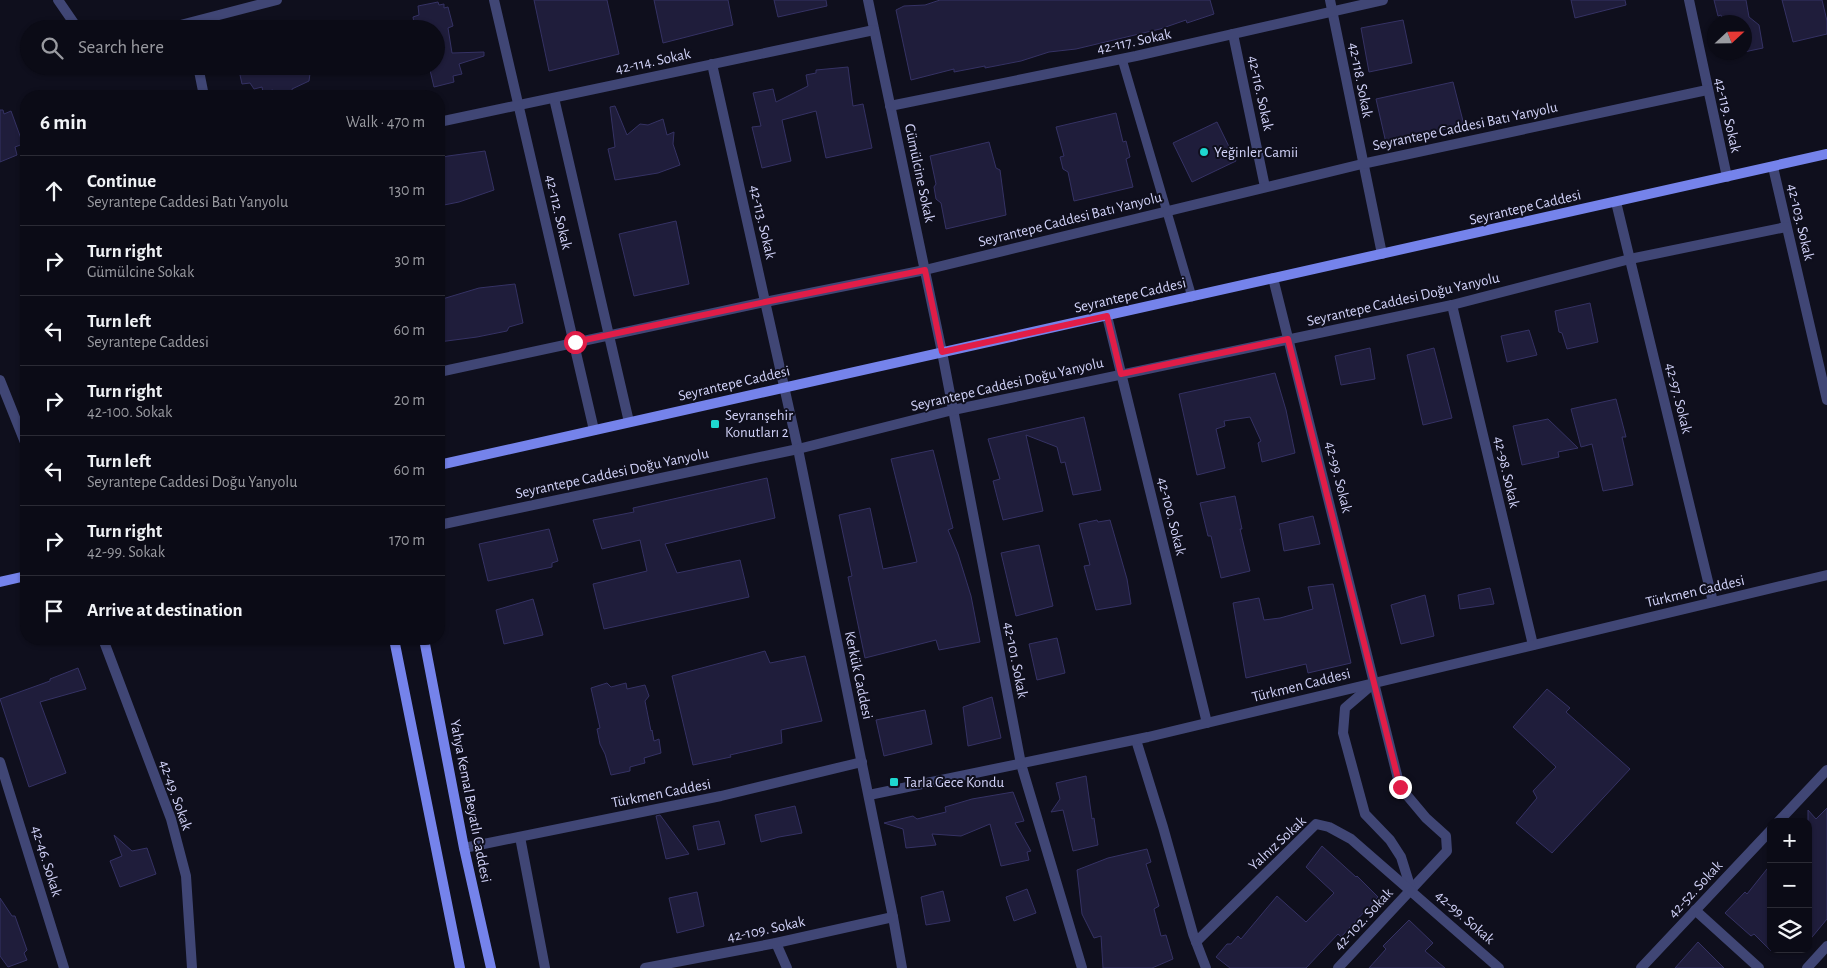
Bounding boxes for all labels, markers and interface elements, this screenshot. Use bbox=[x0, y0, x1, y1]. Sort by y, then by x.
north arrow bbox=[1707, 15, 1752, 60]
search box bbox=[20, 20, 445, 75]
street label: 42-117. Sokak bbox=[1096, 26, 1173, 57]
icon: search bbox=[38, 34, 66, 62]
text: Search here bbox=[78, 38, 164, 57]
street label: 42-118. Sokak bbox=[1346, 41, 1375, 119]
street label: 42-114. Sokak bbox=[614, 46, 692, 77]
street label: 42-116. Sokak bbox=[1245, 54, 1276, 132]
street label: 42-119. Sokak bbox=[1712, 76, 1743, 154]
street label: Seyrantepe Caddesi Batı Yanyolu bbox=[1371, 99, 1559, 153]
text: 6 min bbox=[40, 112, 87, 133]
text: Walk · 470 m bbox=[346, 114, 425, 130]
street label: Gümülcine Sokak bbox=[902, 122, 937, 224]
place label: Yeğinler Camii bbox=[1214, 145, 1298, 160]
marker: Yeğinler Camii bbox=[1198, 146, 1210, 158]
text: Continue bbox=[87, 172, 156, 191]
street label: 42-112. Sokak bbox=[543, 173, 574, 251]
icon: ahead bbox=[40, 177, 68, 205]
text: 130 m bbox=[389, 182, 425, 198]
street label: 42-103. Sokak bbox=[1784, 182, 1817, 262]
street label: 42-113. Sokak bbox=[747, 184, 778, 261]
street label: Seyrantepe Caddesi bbox=[1468, 187, 1582, 228]
street label: Seyrantepe Caddesi Batı Yanyolu bbox=[977, 189, 1164, 250]
text: Seyrantepe Caddesi Batı Yanyolu bbox=[87, 194, 288, 210]
text: Turn right bbox=[87, 242, 162, 261]
icon: right bbox=[40, 247, 68, 275]
text: 30 m bbox=[395, 252, 425, 268]
text: Gümülcine Sokak bbox=[87, 264, 194, 280]
street label: Seyrantepe Caddesi Doğu Yanyolu bbox=[1305, 270, 1501, 329]
street label: Seyrantepe Caddesi bbox=[1073, 275, 1187, 316]
text: Turn left bbox=[87, 312, 151, 331]
icon: left bbox=[40, 317, 68, 345]
text: 60 m bbox=[394, 322, 425, 338]
route start bbox=[564, 331, 587, 354]
text: Seyrantepe Caddesi bbox=[87, 334, 209, 350]
street label: Seyrantepe Caddesi Doğu Yanyolu bbox=[909, 355, 1105, 414]
street label: 42-97. Sokak bbox=[1662, 361, 1695, 435]
street label: Seyrantepe Caddesi bbox=[677, 363, 791, 404]
text: Turn right bbox=[87, 382, 162, 401]
icon: right bbox=[40, 387, 68, 415]
text: 20 m bbox=[394, 392, 425, 408]
text: 42-100. Sokak bbox=[87, 404, 172, 420]
place label: Seyranşehir Konutları 2 bbox=[725, 408, 793, 440]
marker: Seyranşehir Konutları 2 bbox=[709, 418, 721, 430]
street label: 42-98. Sokak bbox=[1491, 435, 1522, 510]
street label: 42-99. Sokak bbox=[1322, 440, 1355, 515]
street label: Seyrantepe Caddesi Doğu Yanyolu bbox=[514, 446, 710, 501]
text: Turn left bbox=[87, 452, 151, 471]
icon: left bbox=[40, 457, 68, 485]
text: 60 m bbox=[394, 462, 425, 478]
text: Seyrantepe Caddesi Doğu Yanyolu bbox=[87, 474, 297, 490]
street label: 42-100. Sokak bbox=[1155, 475, 1189, 557]
text: Turn right bbox=[87, 522, 162, 541]
icon: right bbox=[40, 527, 68, 555]
text: 170 m bbox=[389, 532, 425, 548]
text: 42-99. Sokak bbox=[87, 544, 165, 560]
street label: Türkmen Caddesi bbox=[1644, 573, 1746, 610]
icon: arrive bbox=[40, 597, 68, 625]
text: Arrive at destination bbox=[87, 601, 243, 620]
street label: 42-101. Sokak bbox=[1001, 621, 1030, 700]
street label: Kerkük Caddesi bbox=[842, 630, 875, 721]
street label: Türkmen Caddesi bbox=[1250, 666, 1352, 705]
street label: Yahya Kemal Beyatlı Caddesi bbox=[447, 718, 494, 884]
street label: 42-49. Sokak bbox=[157, 758, 195, 832]
place label: Tarla Gece Kondu bbox=[904, 775, 1004, 790]
marker: Tarla Gece Kondu bbox=[888, 776, 900, 788]
route end bbox=[1389, 776, 1412, 799]
street label: Türkmen Caddesi bbox=[610, 777, 712, 810]
street label: Yalnız Sokak bbox=[1246, 813, 1309, 873]
map controls bbox=[1767, 818, 1812, 953]
button: + bbox=[1767, 818, 1812, 863]
street label: 42-46. Sokak bbox=[29, 824, 64, 899]
street label: 42-52. Sokak bbox=[1665, 858, 1726, 921]
button: − bbox=[1767, 863, 1812, 908]
street label: 42-102. Sokak bbox=[1331, 885, 1396, 953]
street label: 42-99. Sokak bbox=[1432, 888, 1497, 947]
button: layers bbox=[1767, 908, 1812, 953]
street label: 42-109. Sokak bbox=[726, 914, 807, 945]

